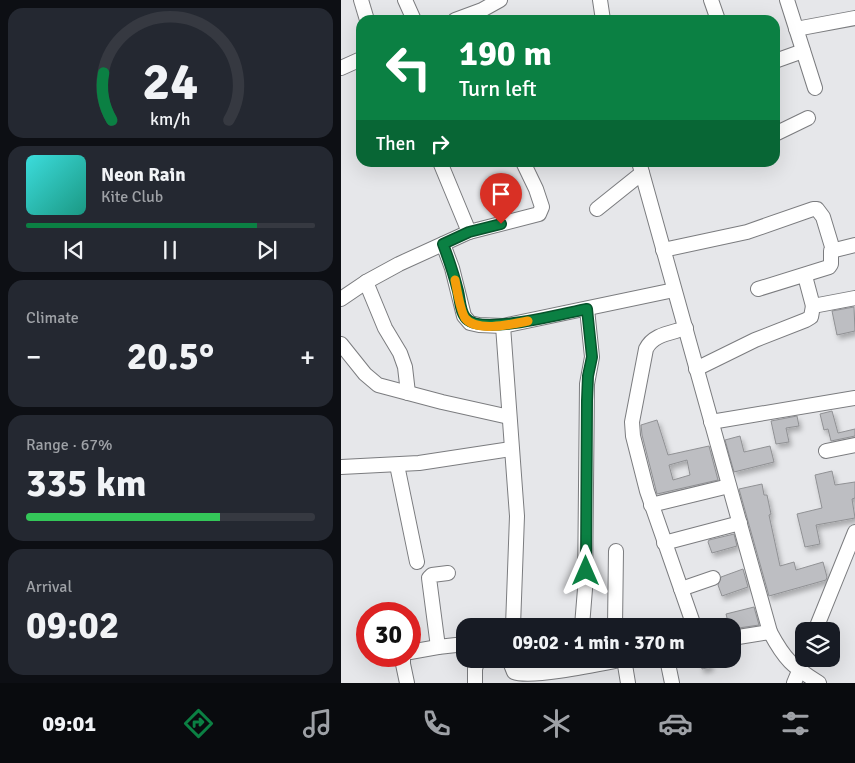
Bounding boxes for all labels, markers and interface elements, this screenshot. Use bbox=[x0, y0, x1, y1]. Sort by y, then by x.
text: 190 m bbox=[459, 32, 552, 75]
icon: left bbox=[376, 35, 441, 100]
text: 24 bbox=[142, 50, 199, 114]
text: Turn left bbox=[459, 75, 537, 102]
text: km/h bbox=[150, 108, 191, 130]
icon: right bbox=[426, 130, 454, 158]
text: Then bbox=[376, 132, 416, 156]
text: Neon Rain bbox=[101, 163, 186, 187]
pin bbox=[480, 173, 522, 224]
icon: arrive bbox=[487, 180, 515, 208]
text: Kite Club bbox=[101, 187, 163, 207]
icon: previous bbox=[60, 236, 88, 264]
icon: pause bbox=[156, 236, 184, 264]
icon: next bbox=[253, 236, 281, 264]
text: Climate bbox=[26, 308, 79, 328]
text: 20.5° bbox=[127, 333, 214, 380]
text: − bbox=[26, 340, 41, 374]
text: + bbox=[300, 340, 315, 374]
text: Range · 67% bbox=[26, 435, 112, 455]
text: 335 km bbox=[26, 460, 147, 507]
position arrow bbox=[559, 544, 611, 596]
text: Arrival bbox=[26, 577, 72, 597]
text: 09:02 bbox=[26, 602, 119, 649]
speed limit sign: 30 bbox=[356, 602, 421, 667]
map controls bbox=[795, 622, 840, 667]
button: layers bbox=[795, 622, 840, 667]
text: 09:02 · 1 min · 370 m bbox=[512, 631, 685, 655]
icon: directions bbox=[181, 706, 216, 741]
icon: music bbox=[300, 706, 335, 741]
icon: phone bbox=[419, 706, 454, 741]
icon: climate bbox=[539, 706, 574, 741]
icon: car bbox=[658, 706, 693, 741]
icon: filters bbox=[778, 706, 813, 741]
text: 09:01 bbox=[42, 710, 96, 737]

